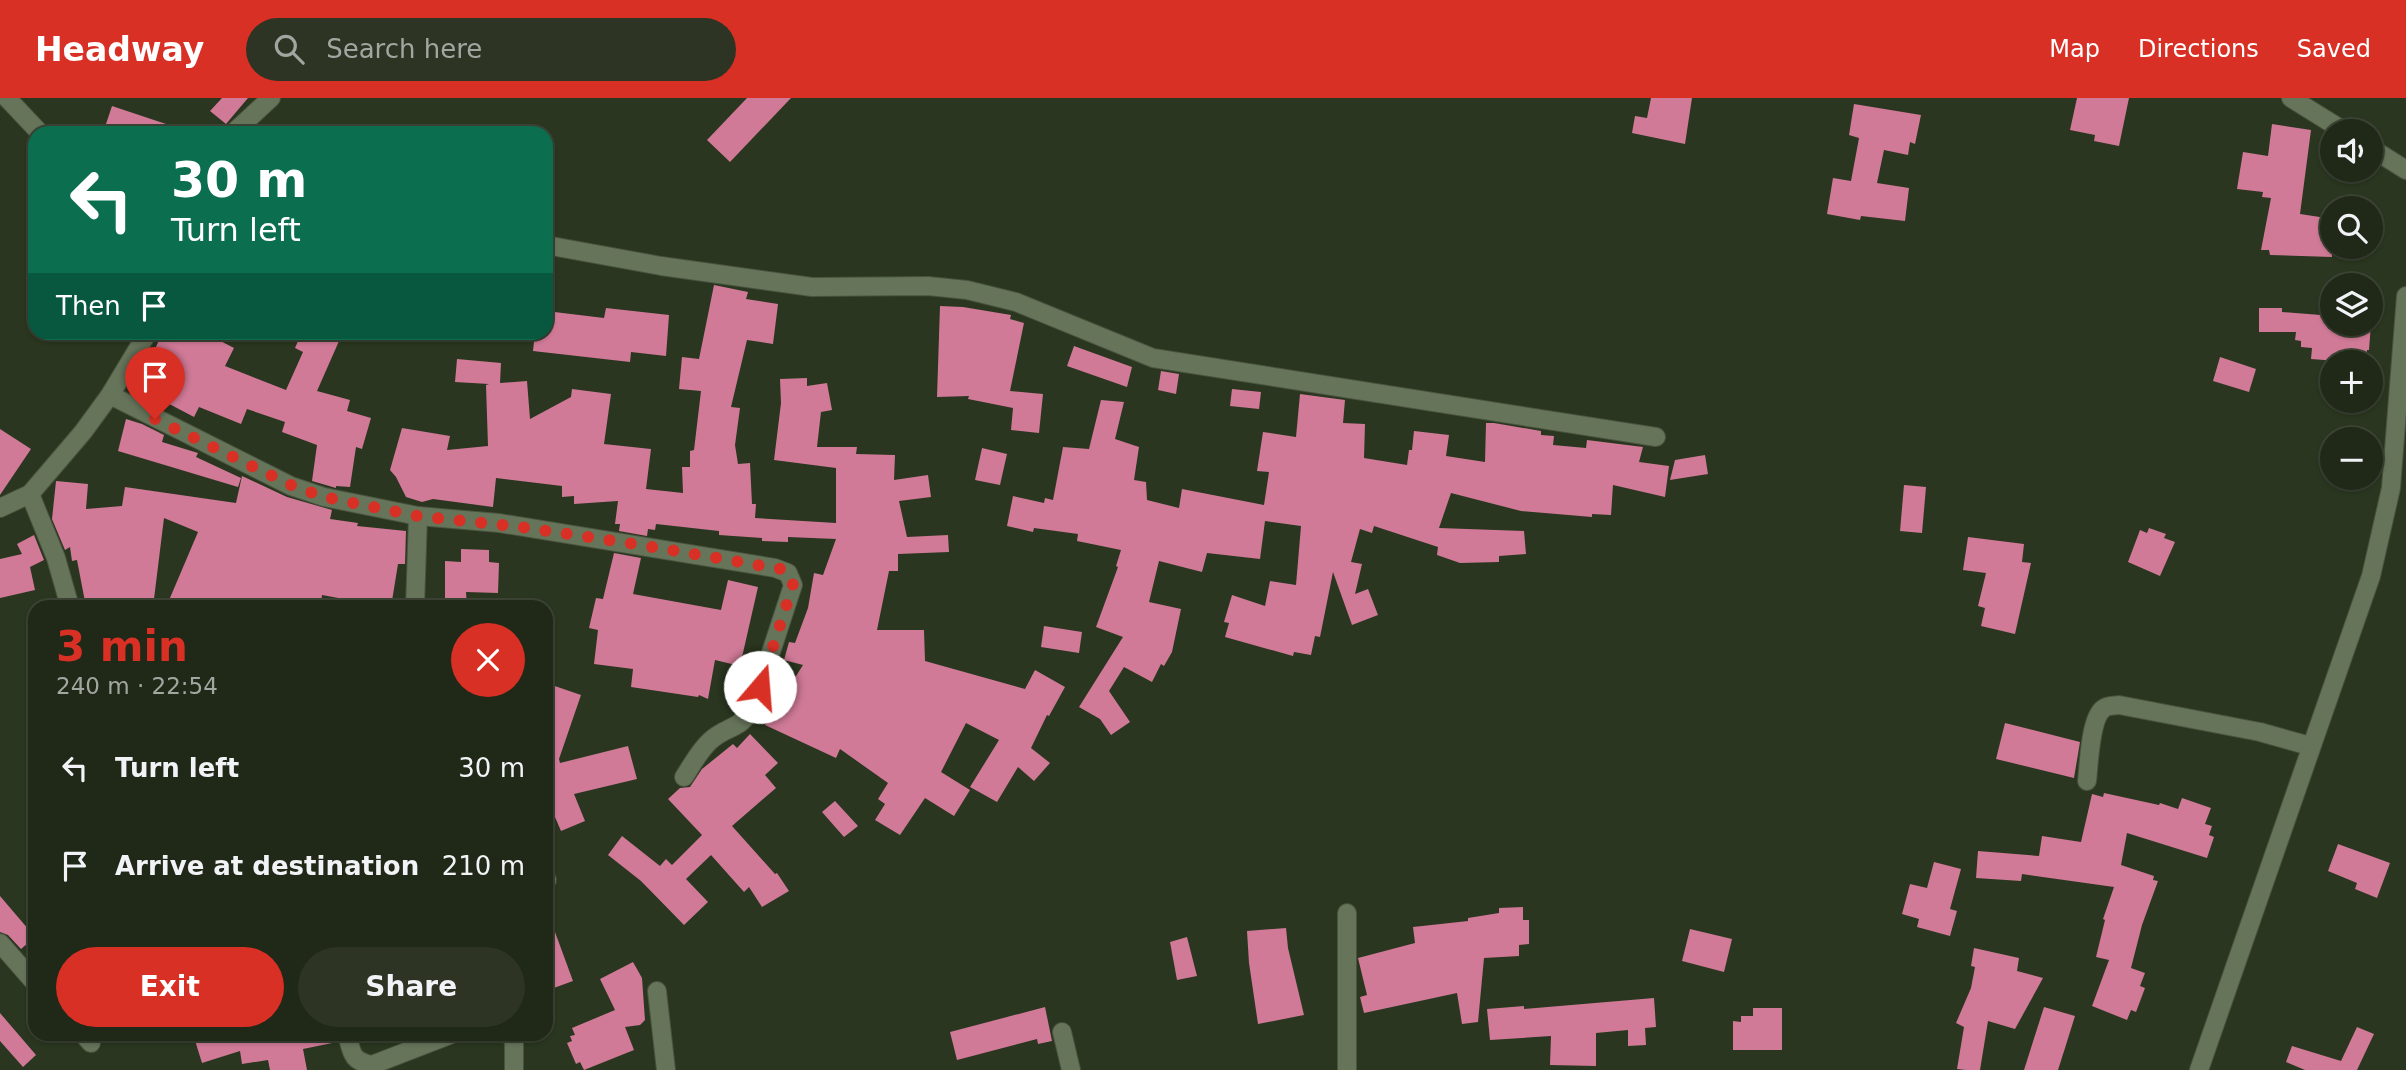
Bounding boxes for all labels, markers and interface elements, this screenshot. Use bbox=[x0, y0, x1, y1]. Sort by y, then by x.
search box bbox=[246, 18, 736, 81]
text: Headway bbox=[35, 30, 204, 69]
icon: search bbox=[270, 30, 308, 68]
text: Search here bbox=[326, 34, 482, 64]
text: Map bbox=[2049, 35, 2100, 63]
text: Directions bbox=[2138, 35, 2259, 63]
text: Saved bbox=[2297, 35, 2371, 63]
map controls bbox=[2320, 119, 2383, 490]
button: sound bbox=[2320, 119, 2383, 182]
text: 30 m bbox=[171, 152, 307, 209]
icon: left bbox=[56, 154, 147, 245]
button: search bbox=[2320, 196, 2383, 259]
text: Turn left bbox=[171, 211, 301, 249]
button: layers bbox=[2320, 273, 2383, 336]
icon: arrive bbox=[135, 287, 173, 325]
text: Then bbox=[56, 291, 121, 321]
pin bbox=[125, 347, 185, 419]
button: + bbox=[2320, 350, 2383, 413]
icon: arrive bbox=[136, 358, 174, 396]
button: − bbox=[2320, 427, 2383, 490]
text: 3 min bbox=[56, 622, 188, 671]
button: close bbox=[451, 623, 525, 697]
position arrow bbox=[723, 650, 797, 724]
text: 240 m · 22:54 bbox=[56, 673, 218, 699]
icon: left bbox=[56, 749, 94, 787]
text: Turn left bbox=[115, 753, 239, 783]
text: 30 m bbox=[458, 753, 525, 783]
icon: arrive bbox=[56, 847, 94, 885]
text: Arrive at destination bbox=[115, 851, 419, 881]
text: 210 m bbox=[442, 851, 525, 881]
button: Exit bbox=[56, 947, 284, 1027]
button: Share bbox=[298, 947, 525, 1027]

